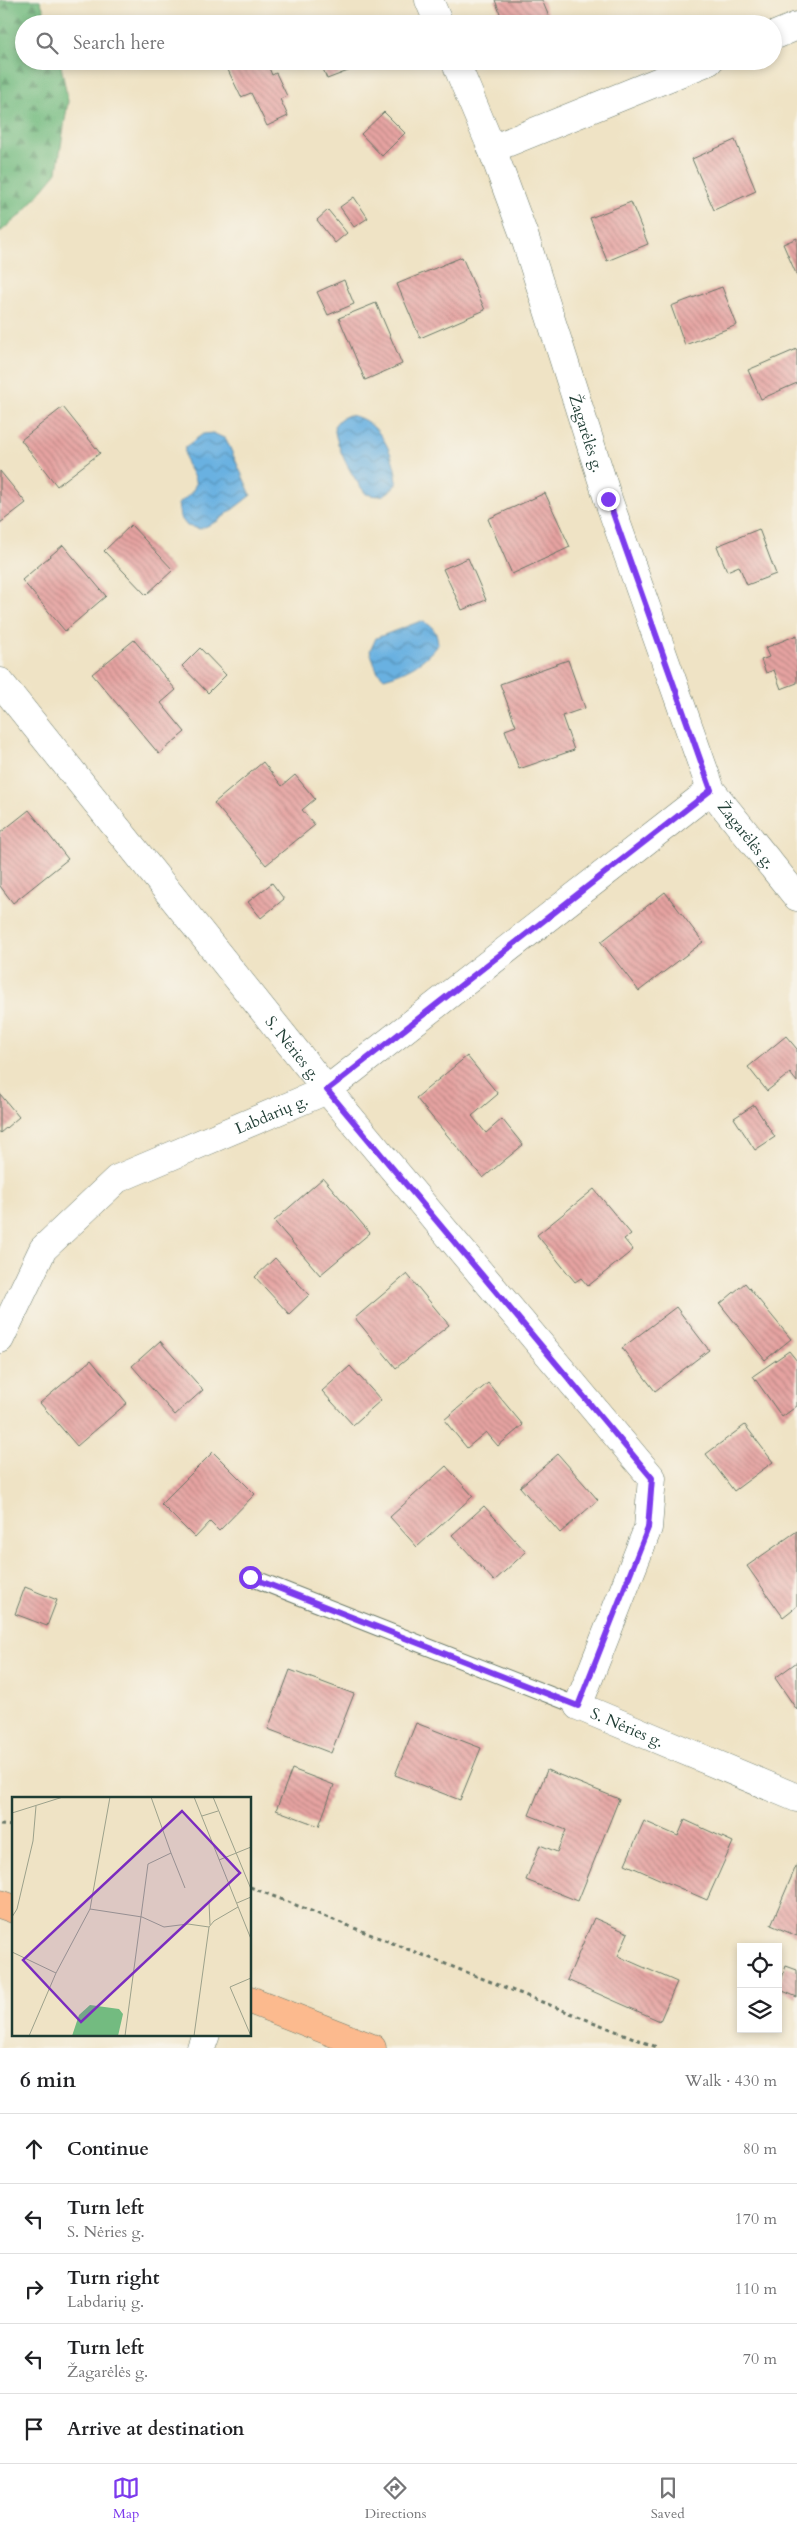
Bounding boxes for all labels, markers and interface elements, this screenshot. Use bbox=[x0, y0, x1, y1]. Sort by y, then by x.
search box bbox=[15, 15, 782, 70]
icon: search bbox=[33, 29, 61, 57]
text: Search here bbox=[73, 30, 165, 56]
street label: Žagarėlės g. bbox=[563, 391, 609, 475]
route end bbox=[597, 488, 620, 511]
street label: Žagarėlės g. bbox=[712, 797, 780, 874]
street label: S. Nėries g. bbox=[260, 1011, 325, 1086]
street label: Labdarių g. bbox=[232, 1089, 311, 1140]
route start bbox=[239, 1566, 262, 1589]
street label: S. Nėries g. bbox=[587, 1703, 667, 1753]
inset map bbox=[12, 1797, 251, 2036]
map controls bbox=[737, 1943, 782, 2033]
button: locate bbox=[737, 1943, 782, 1988]
button: layers bbox=[737, 1988, 782, 2033]
text: 6 min bbox=[20, 2066, 76, 2095]
text: Walk · 430 m bbox=[685, 2070, 777, 2092]
icon: ahead bbox=[20, 2135, 48, 2163]
text: Continue bbox=[67, 2136, 149, 2162]
text: 80 m bbox=[743, 2138, 777, 2160]
text: Turn left bbox=[67, 2195, 144, 2221]
icon: left bbox=[20, 2205, 48, 2233]
text: 170 m bbox=[735, 2208, 777, 2230]
text: S. Nėries g. bbox=[67, 2221, 144, 2243]
text: Turn right bbox=[67, 2265, 159, 2291]
icon: right bbox=[20, 2275, 48, 2303]
text: 110 m bbox=[735, 2278, 777, 2300]
text: Labdarių g. bbox=[67, 2291, 144, 2313]
text: Turn left bbox=[67, 2335, 144, 2361]
icon: left bbox=[20, 2345, 48, 2373]
text: 70 m bbox=[743, 2348, 777, 2370]
text: Žagarėlės g. bbox=[67, 2361, 148, 2383]
icon: arrive bbox=[20, 2415, 48, 2443]
text: Arrive at destination bbox=[67, 2416, 244, 2442]
tab: Map bbox=[112, 2474, 140, 2523]
tab: Directions bbox=[365, 2474, 426, 2523]
tab: Saved bbox=[651, 2474, 685, 2523]

